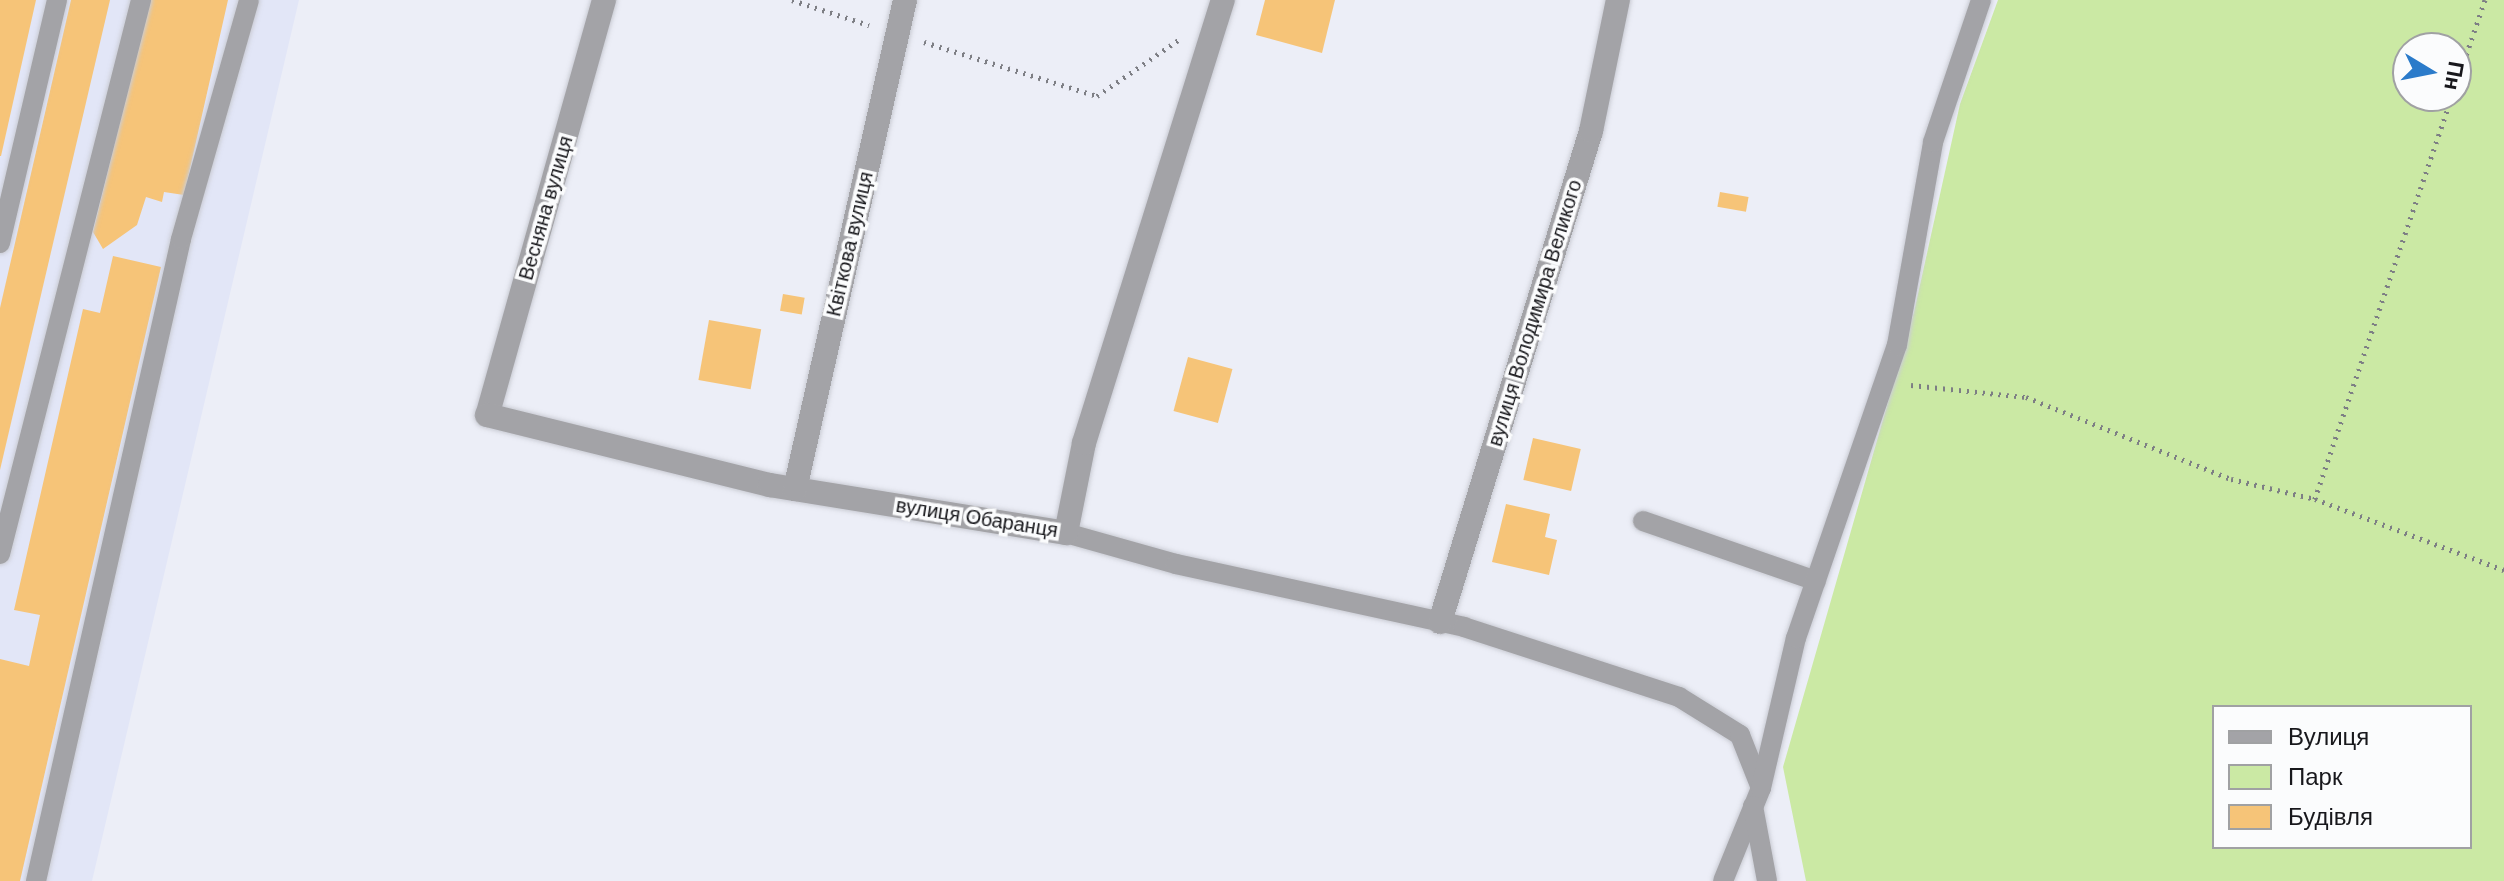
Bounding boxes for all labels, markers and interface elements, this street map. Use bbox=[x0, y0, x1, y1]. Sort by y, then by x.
north arrow bbox=[2392, 32, 2472, 112]
text: Пн bbox=[2439, 59, 2469, 92]
street label: Весняна вулиця bbox=[514, 133, 578, 283]
street label: Квіткова вулиця bbox=[822, 169, 878, 319]
street label: вулиця Володимира Великого bbox=[1483, 177, 1587, 449]
street label: вулиця Обаранця bbox=[894, 493, 1060, 543]
legend bbox=[2212, 705, 2472, 849]
text: Вулиця bbox=[2288, 723, 2369, 750]
text: Парк bbox=[2288, 763, 2342, 790]
text: Будівля bbox=[2288, 803, 2373, 830]

